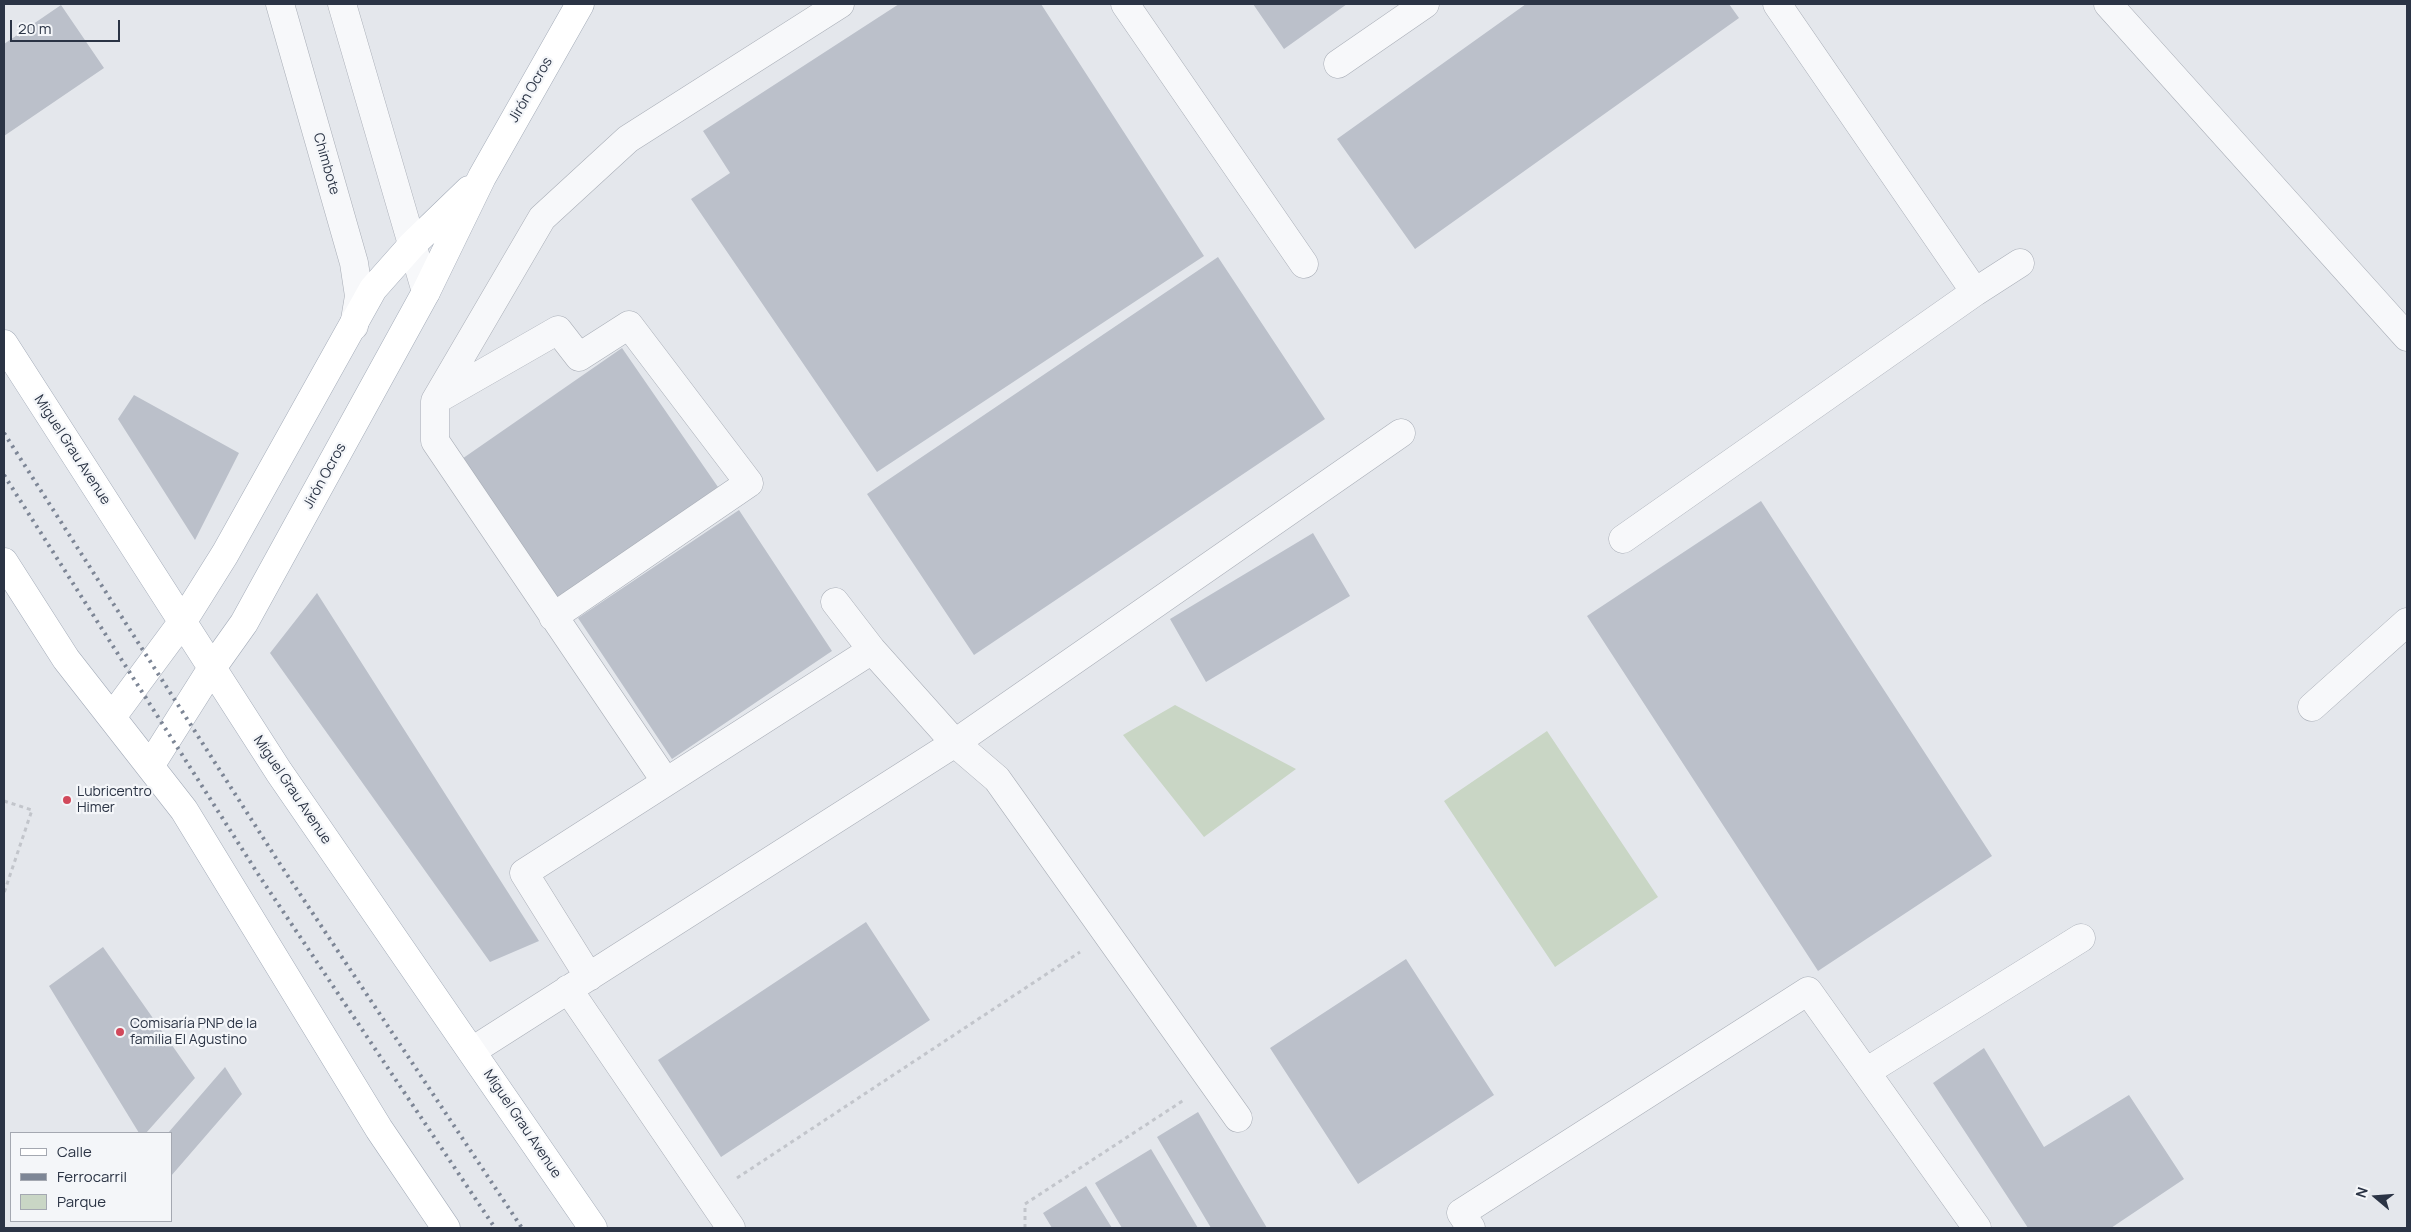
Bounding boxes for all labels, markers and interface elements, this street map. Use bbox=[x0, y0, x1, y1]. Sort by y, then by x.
scale bar bbox=[12, 10, 122, 42]
text: 20 m bbox=[18, 18, 51, 39]
street label: Jirón Ocros bbox=[506, 54, 556, 126]
street label: Chimbote bbox=[309, 131, 343, 197]
street label: Miguel Grau Avenue bbox=[30, 392, 114, 508]
street label: Jirón Ocros bbox=[300, 440, 350, 512]
street label: Miguel Grau Avenue bbox=[249, 733, 335, 847]
place label: Lubricentro Himer bbox=[77, 784, 152, 816]
marker: Lubricentro Himer bbox=[61, 794, 73, 806]
place label: Comisaría PNP de la familia El Agustino bbox=[130, 1016, 257, 1048]
marker: Comisaría PNP de la familia El Agustino bbox=[114, 1026, 126, 1038]
street label: Miguel Grau Avenue bbox=[479, 1067, 565, 1181]
legend bbox=[10, 1132, 172, 1222]
text: Calle bbox=[57, 1141, 92, 1162]
text: Ferrocarril bbox=[57, 1166, 127, 1187]
north arrow bbox=[2351, 1172, 2401, 1222]
text: N bbox=[2351, 1184, 2372, 1200]
text: Parque bbox=[57, 1191, 106, 1212]

